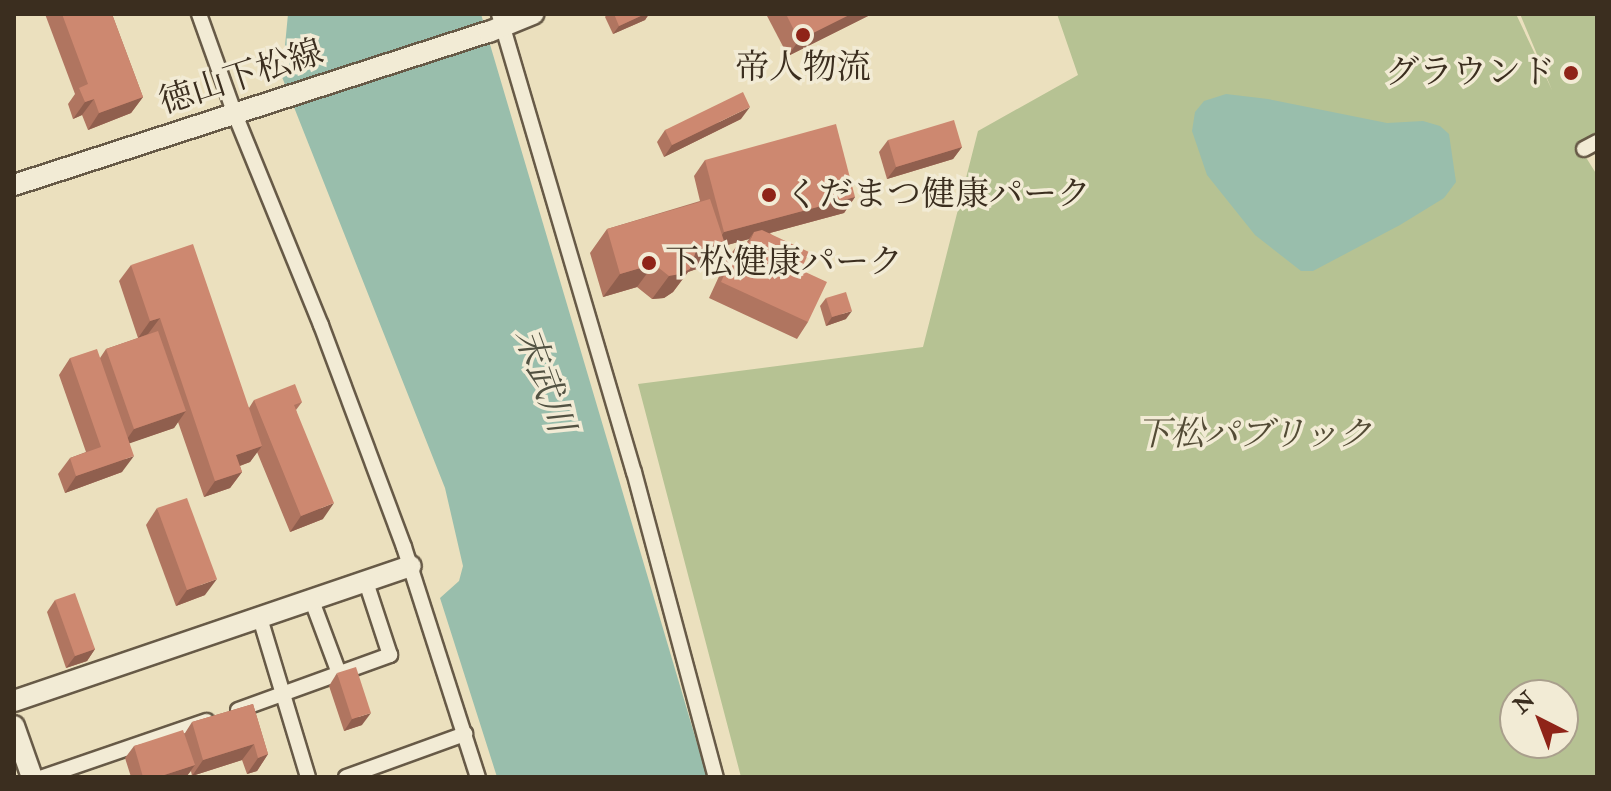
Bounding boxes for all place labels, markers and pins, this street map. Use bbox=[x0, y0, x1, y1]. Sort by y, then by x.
marker: 帝人物流 bbox=[794, 26, 812, 44]
place label: 帝人物流 bbox=[735, 48, 871, 88]
place label: グラウンド bbox=[1385, 53, 1555, 93]
marker: グラウンド bbox=[1562, 64, 1580, 82]
place label: くだまつ健康パーク bbox=[785, 175, 1091, 215]
marker: くだまつ健康パーク bbox=[760, 186, 778, 204]
place label: 下松健康パーク bbox=[665, 243, 903, 283]
marker: 下松健康パーク bbox=[640, 254, 658, 272]

